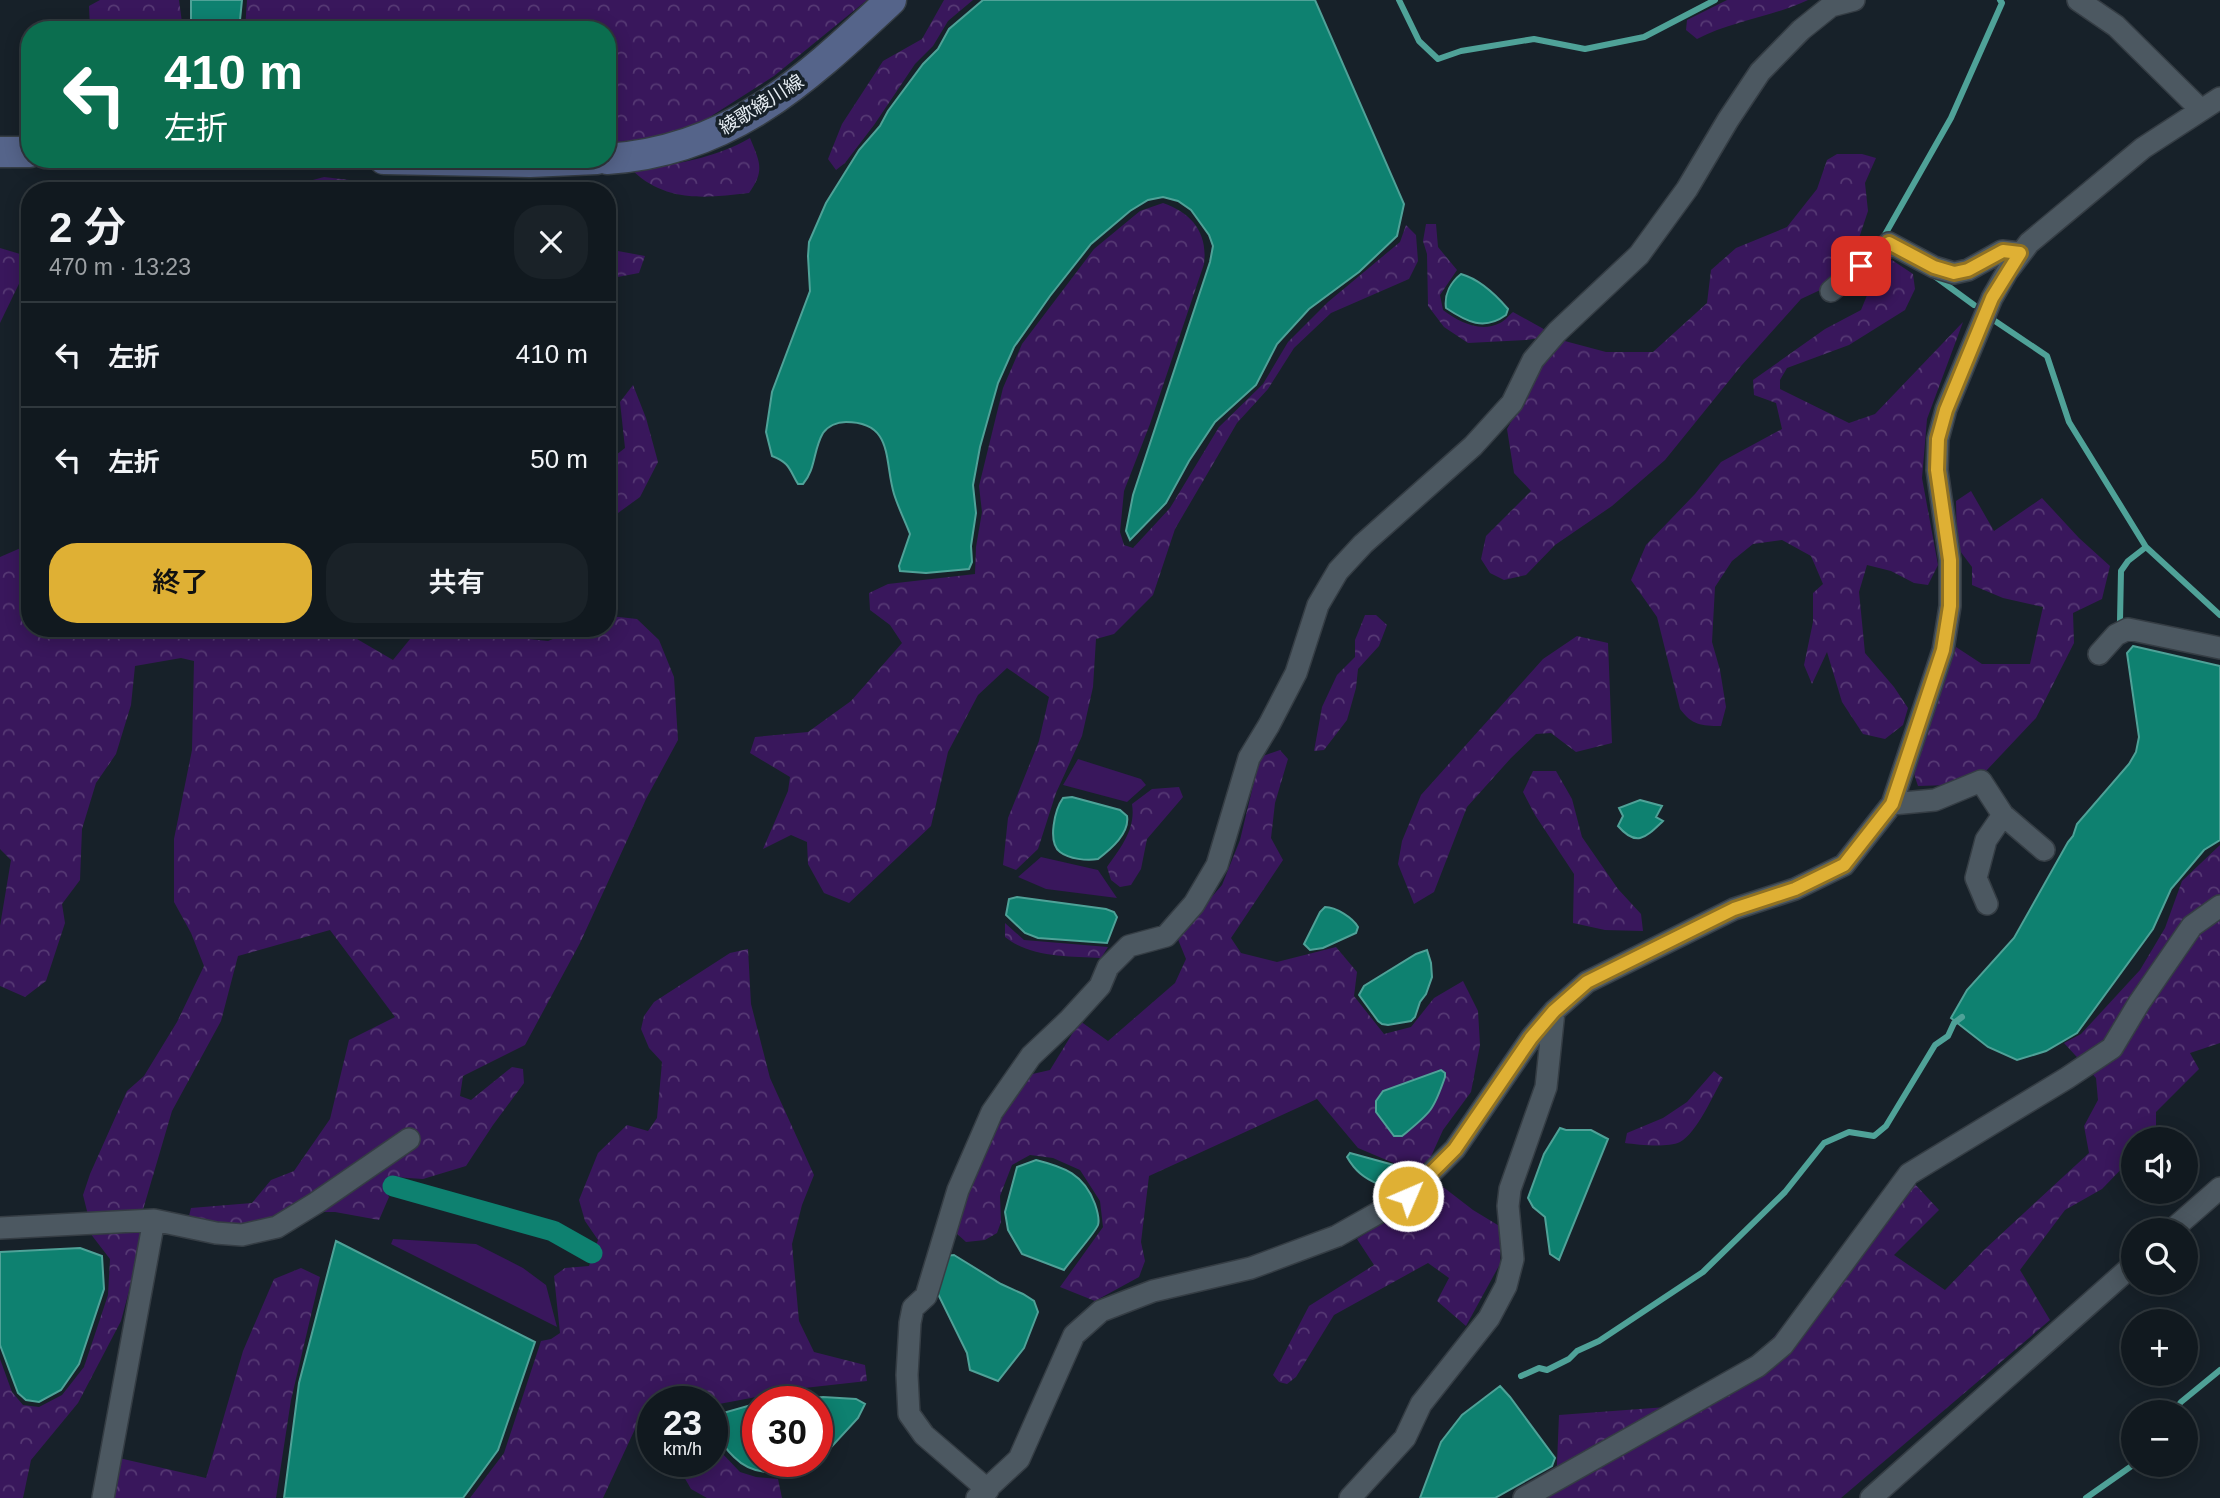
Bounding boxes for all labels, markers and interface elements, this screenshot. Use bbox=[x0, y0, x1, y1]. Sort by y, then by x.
text: 410 m bbox=[164, 45, 303, 99]
icon: left bbox=[49, 49, 140, 140]
street label: 綾歌綾川線 bbox=[715, 70, 807, 139]
text: 左折 bbox=[164, 110, 228, 146]
text: 2 分 bbox=[49, 204, 126, 251]
button: close bbox=[514, 205, 588, 279]
pin bbox=[1831, 236, 1891, 296]
icon: arrive bbox=[1842, 247, 1880, 285]
text: 470 m · 13:23 bbox=[49, 254, 191, 280]
icon: left bbox=[49, 336, 87, 374]
text: 410 m bbox=[516, 339, 588, 369]
text: 左折 bbox=[108, 342, 160, 372]
icon: left bbox=[49, 441, 87, 479]
text: 50 m bbox=[530, 444, 588, 474]
text: 左折 bbox=[108, 447, 160, 477]
button: 終了 bbox=[49, 543, 312, 623]
button: 共有 bbox=[326, 543, 588, 623]
map controls bbox=[2121, 1127, 2198, 1477]
button: sound bbox=[2121, 1127, 2198, 1204]
position arrow bbox=[1371, 1159, 1445, 1233]
button: search bbox=[2121, 1218, 2198, 1295]
button: + bbox=[2121, 1309, 2198, 1386]
speed limit sign: 30 bbox=[742, 1386, 833, 1477]
button: − bbox=[2121, 1400, 2198, 1477]
text: 23 bbox=[663, 1403, 702, 1442]
text: km/h bbox=[663, 1439, 702, 1459]

